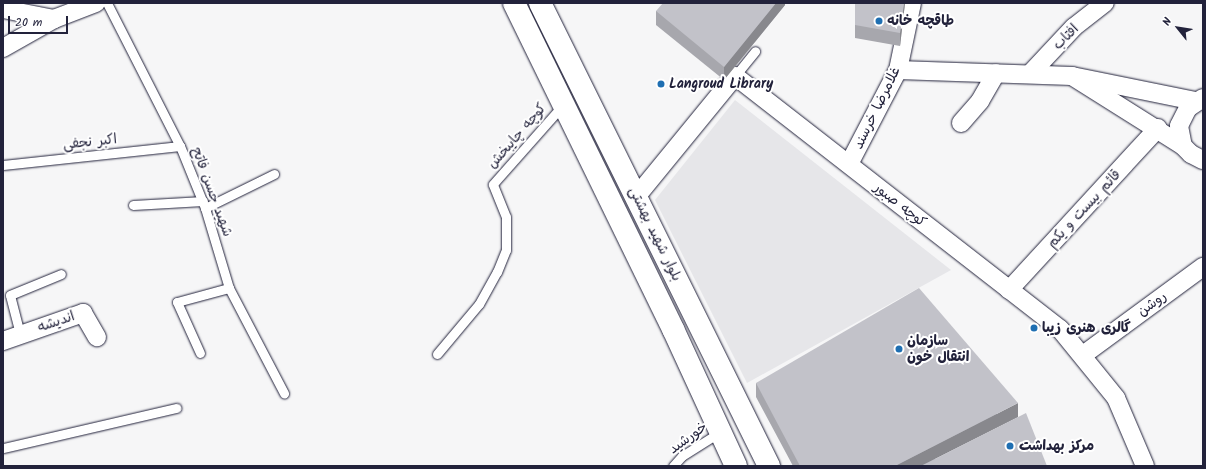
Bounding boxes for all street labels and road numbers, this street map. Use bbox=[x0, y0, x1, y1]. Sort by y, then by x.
street label: افتاب bbox=[1050, 21, 1082, 53]
street label: غلامرضا خرسند bbox=[850, 64, 904, 152]
street label: کوچه چایبخش bbox=[484, 100, 550, 172]
street label: اکبر نجفی bbox=[62, 131, 118, 153]
street label: شهید حسن فاتح bbox=[188, 145, 236, 239]
street label: قائم بیست و یکم bbox=[1044, 167, 1124, 251]
street label: کوچه صبور bbox=[870, 179, 930, 231]
street label: بلوار شهید بهشتی bbox=[625, 184, 685, 284]
street label: روشن bbox=[1134, 288, 1170, 320]
street label: اندیشه bbox=[35, 308, 77, 336]
street label: خورشید bbox=[665, 418, 711, 458]

